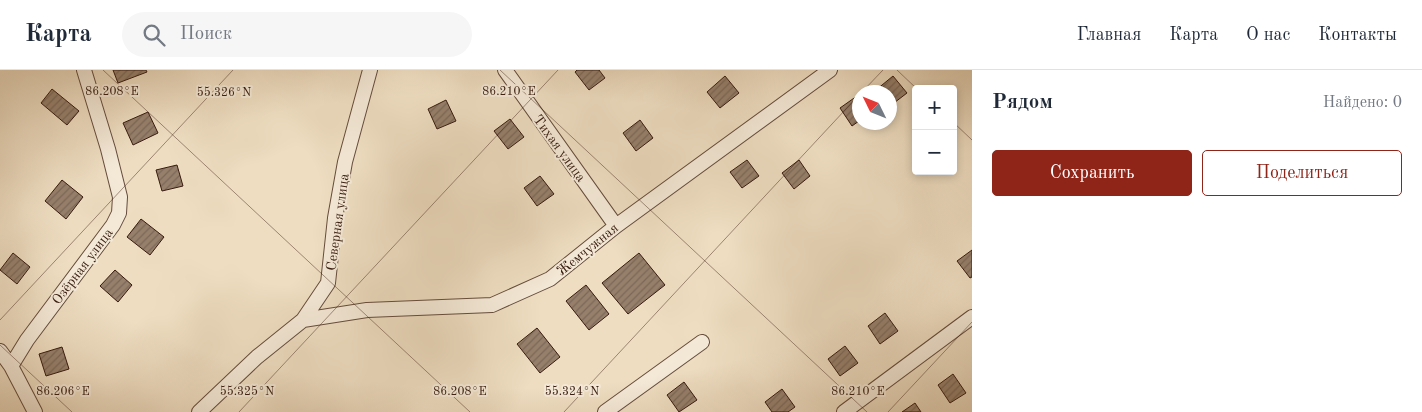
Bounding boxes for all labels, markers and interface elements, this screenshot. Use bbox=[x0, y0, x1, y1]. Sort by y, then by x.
search box bbox=[122, 12, 472, 57]
icon: search bbox=[140, 21, 168, 49]
text: Карта bbox=[25, 23, 92, 47]
text: Поиск bbox=[180, 25, 232, 44]
text: Главная bbox=[1077, 26, 1141, 44]
text: Карта bbox=[1169, 26, 1218, 44]
text: О нас bbox=[1246, 26, 1290, 44]
text: Контакты bbox=[1318, 26, 1397, 44]
north arrow bbox=[852, 85, 897, 130]
map controls bbox=[912, 85, 957, 175]
button: + bbox=[912, 85, 957, 130]
text: 86.208°E bbox=[85, 86, 139, 98]
text: 55.326°N bbox=[197, 86, 251, 99]
text: 86.210°E bbox=[482, 86, 536, 98]
text: Рядом bbox=[992, 92, 1053, 113]
text: Найдено: 0 bbox=[1323, 95, 1402, 111]
street label: Тихая улица bbox=[530, 113, 588, 185]
button: − bbox=[912, 130, 957, 175]
button: Сохранить bbox=[992, 150, 1192, 196]
button: Поделиться bbox=[1202, 150, 1402, 196]
street label: Северная улица bbox=[324, 173, 352, 272]
street label: Жемчужная bbox=[554, 221, 621, 279]
street label: Озёрная улица bbox=[50, 226, 116, 307]
text: 55.325°N bbox=[220, 385, 274, 398]
text: 55.324°N bbox=[545, 385, 599, 398]
text: 86.206°E bbox=[36, 386, 90, 398]
text: 86.208°E bbox=[433, 386, 487, 398]
text: 86.210°E bbox=[831, 386, 885, 398]

